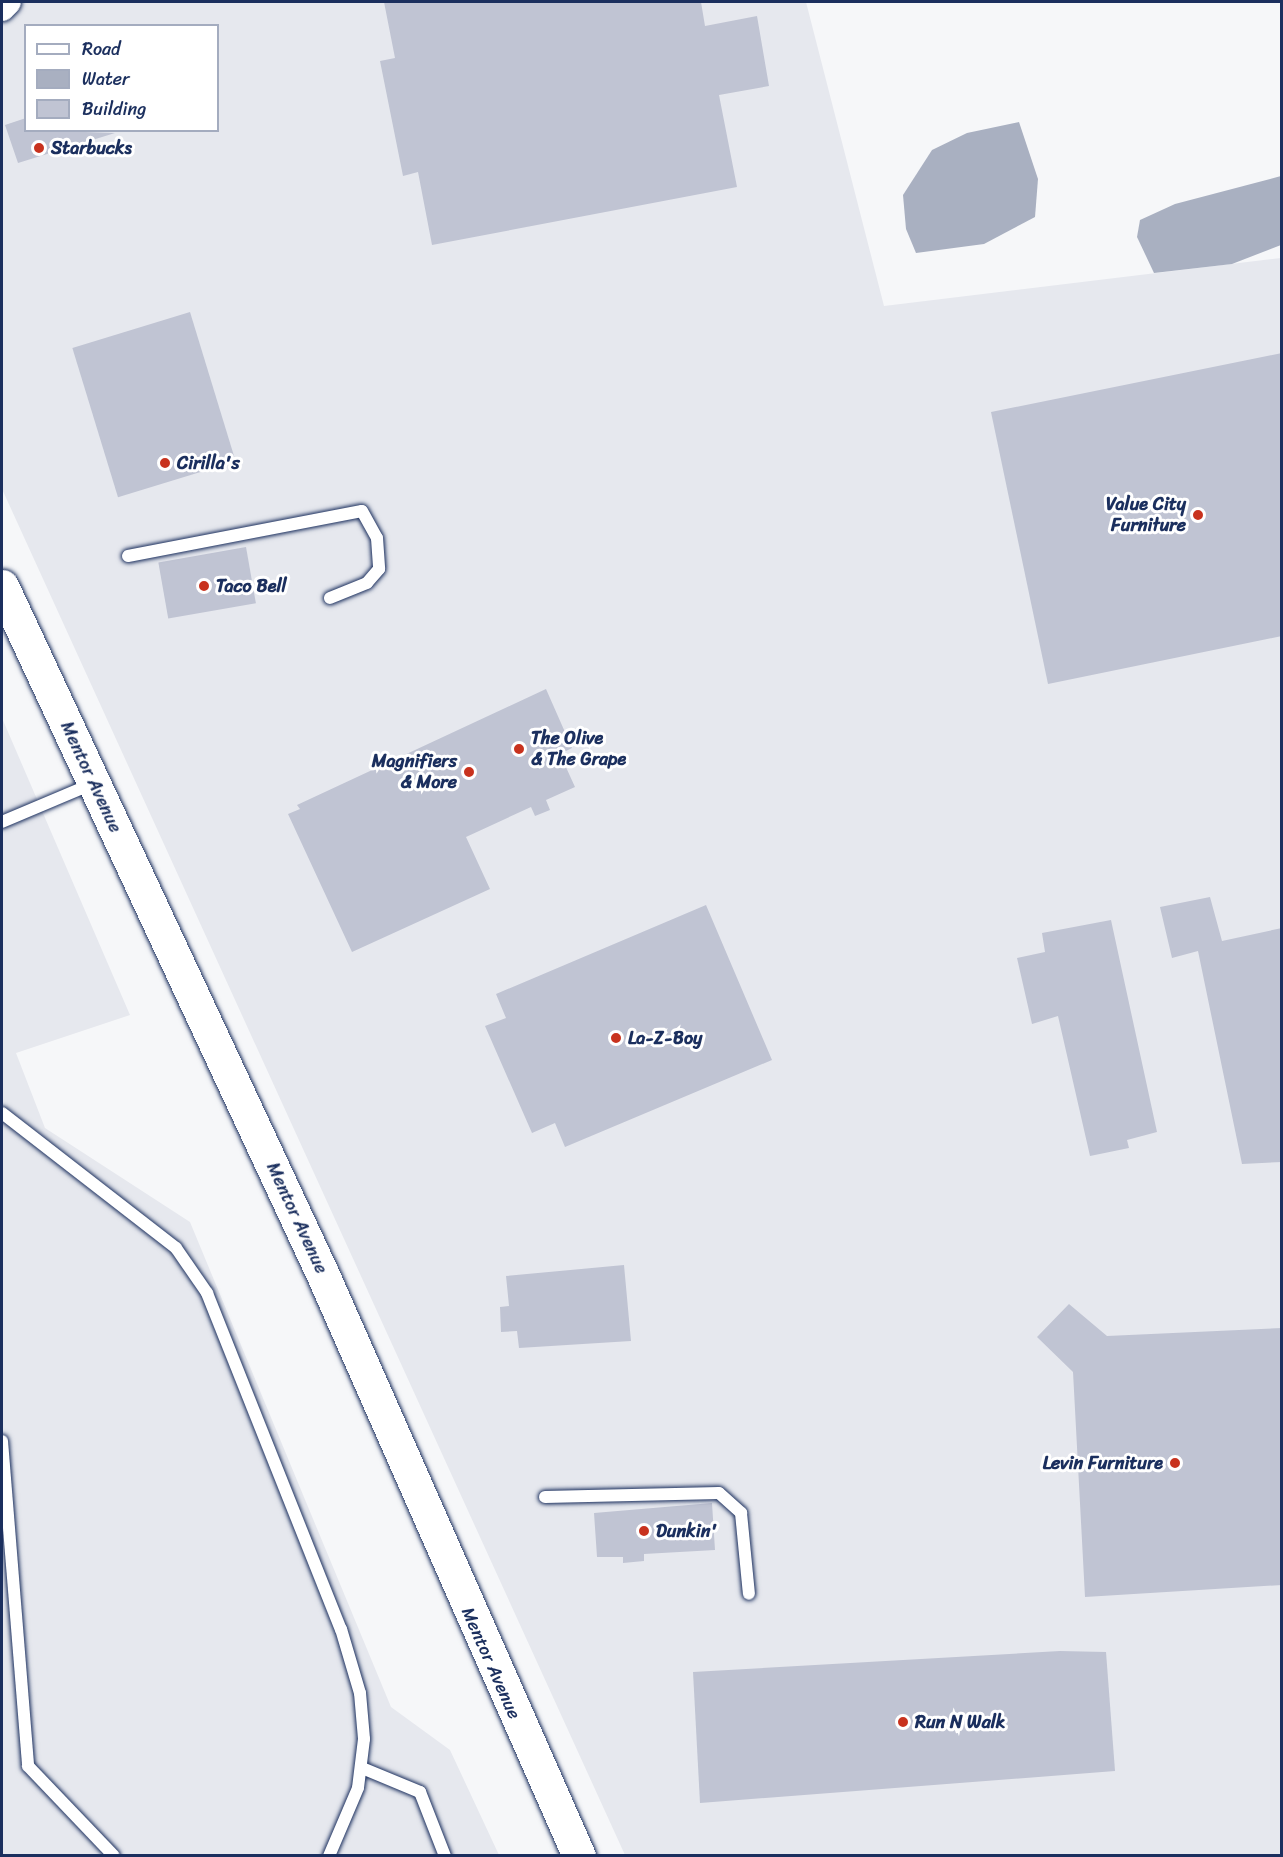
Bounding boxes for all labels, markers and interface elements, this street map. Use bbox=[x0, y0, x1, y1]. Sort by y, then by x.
legend bbox=[24, 24, 219, 132]
text: Road bbox=[82, 33, 121, 65]
text: Water bbox=[82, 63, 129, 95]
text: Building bbox=[82, 93, 146, 125]
place label: Starbucks bbox=[51, 137, 132, 159]
marker: Starbucks bbox=[32, 141, 46, 155]
place label: Cirilla's bbox=[177, 452, 240, 474]
marker: Cirilla's bbox=[158, 456, 172, 470]
place label: Value City Furniture bbox=[1106, 494, 1186, 536]
marker: Value City Furniture bbox=[1191, 508, 1205, 522]
place label: Taco Bell bbox=[216, 575, 287, 597]
marker: Taco Bell bbox=[197, 579, 211, 593]
street label: Mentor Avenue bbox=[56, 718, 126, 836]
place label: The Olive & The Grape bbox=[531, 728, 627, 771]
marker: The Olive & The Grape bbox=[512, 742, 526, 756]
place label: Magnifiers & More bbox=[372, 751, 457, 794]
marker: Magnifiers & More bbox=[462, 765, 476, 779]
place label: La-Z-Boy bbox=[628, 1027, 702, 1049]
marker: La-Z-Boy bbox=[609, 1031, 623, 1045]
street label: Mentor Avenue bbox=[262, 1159, 332, 1277]
place label: Levin Furniture bbox=[1043, 1452, 1163, 1474]
marker: Levin Furniture bbox=[1168, 1456, 1182, 1470]
place label: Dunkin' bbox=[656, 1520, 717, 1542]
marker: Dunkin' bbox=[637, 1524, 651, 1538]
street label: Mentor Avenue bbox=[457, 1604, 525, 1722]
place label: Run N Walk bbox=[915, 1711, 1005, 1733]
marker: Run N Walk bbox=[896, 1715, 910, 1729]

